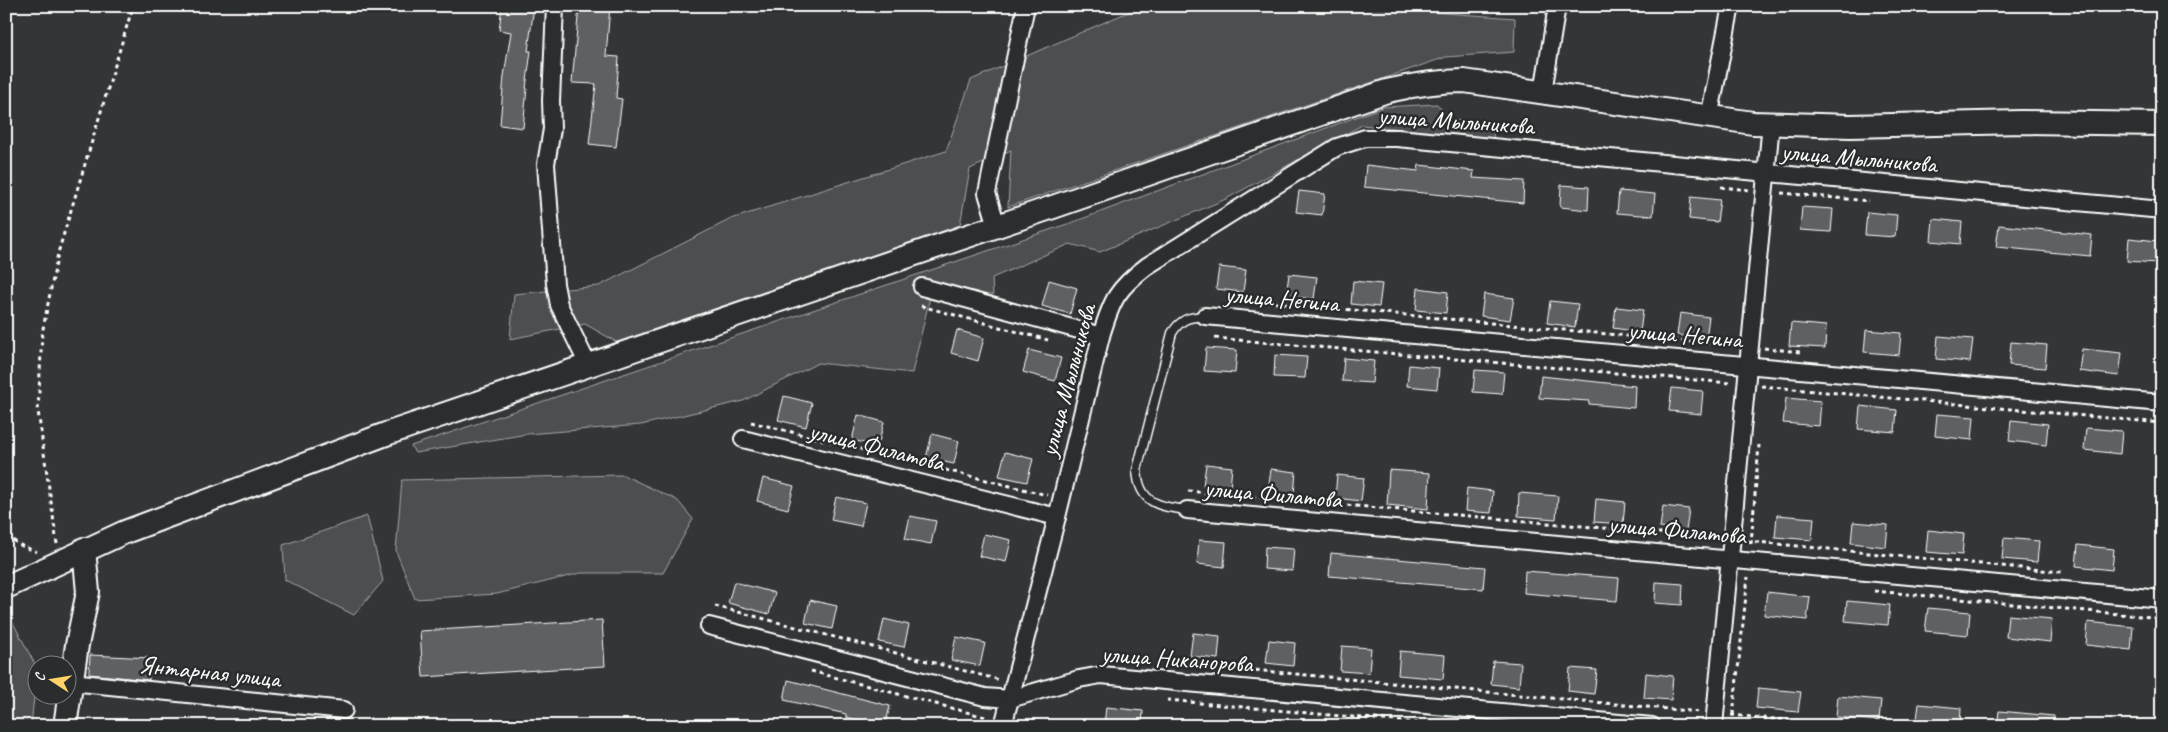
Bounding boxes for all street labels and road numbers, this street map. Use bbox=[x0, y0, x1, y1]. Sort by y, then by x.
street label: улица Мыльникова bbox=[1375, 99, 1538, 143]
street label: улица Мыльникова bbox=[1778, 135, 1941, 181]
street label: улица Негина bbox=[1221, 278, 1343, 320]
street label: улица Мыльникова bbox=[1032, 298, 1104, 462]
street label: улица Негина bbox=[1624, 314, 1746, 356]
street label: улица Филатова bbox=[804, 414, 950, 480]
street label: улица Филатова bbox=[1201, 472, 1345, 516]
street label: улица Филатова bbox=[1605, 508, 1749, 552]
street label: улица Никанорова bbox=[1098, 638, 1256, 680]
street label: Янтарная улица bbox=[138, 649, 285, 696]

